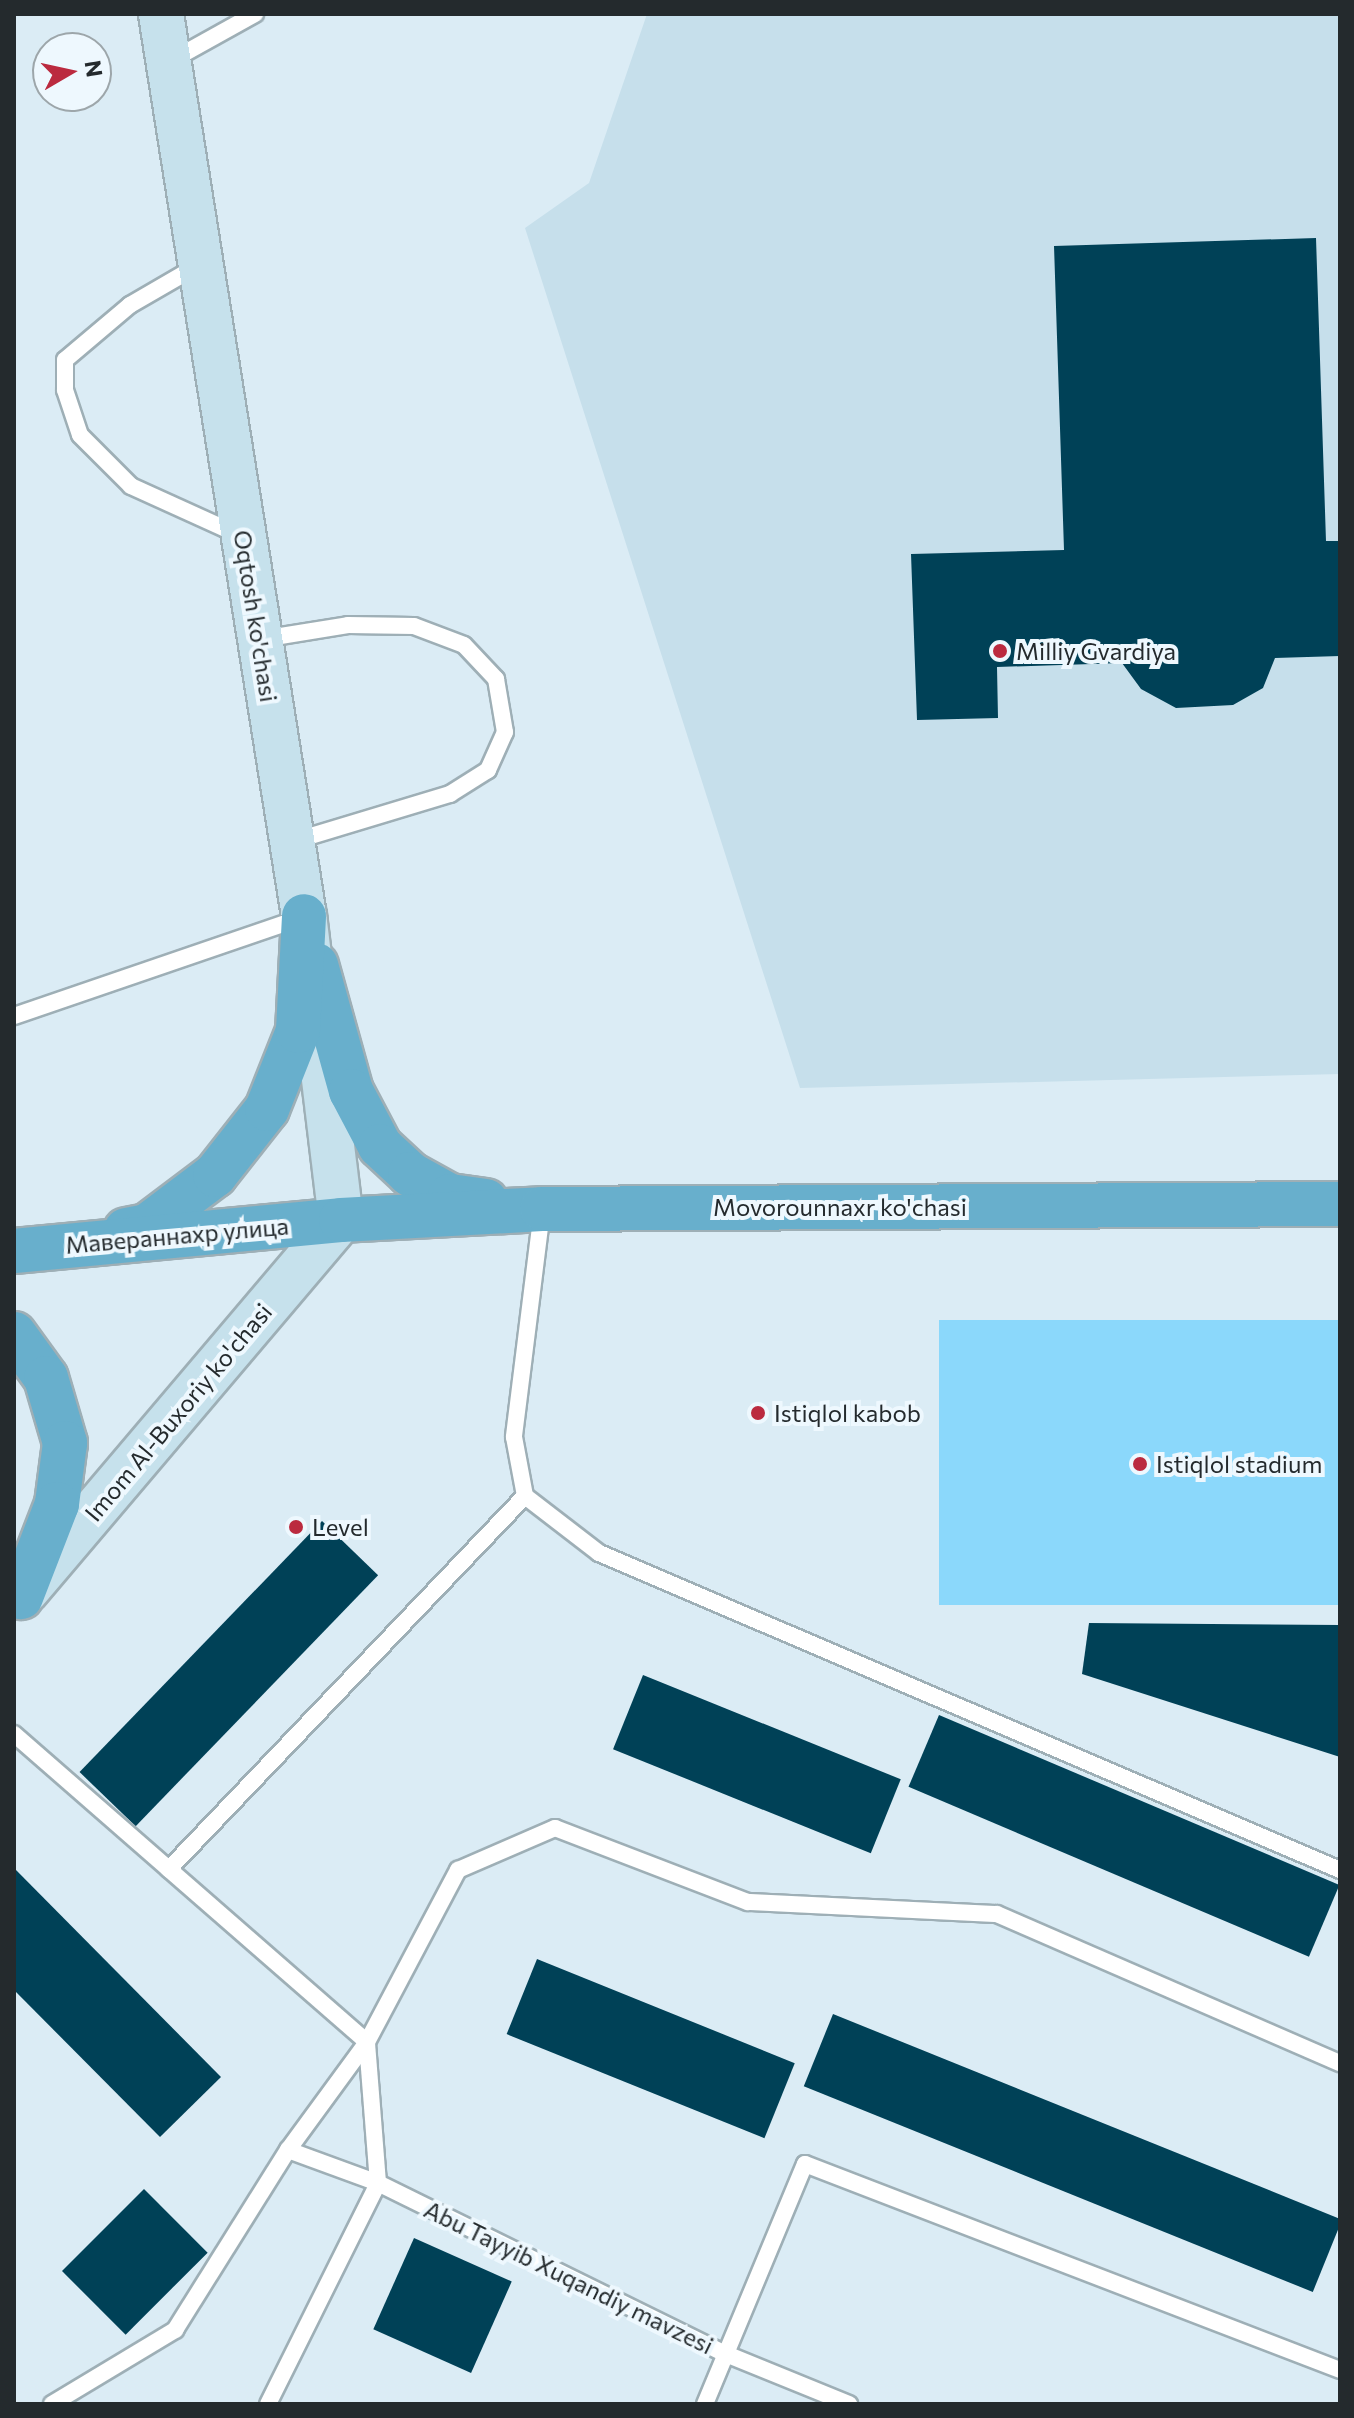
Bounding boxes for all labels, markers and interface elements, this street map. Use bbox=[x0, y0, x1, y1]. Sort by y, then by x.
north arrow bbox=[32, 32, 112, 112]
text: N bbox=[80, 58, 109, 79]
street label: Oqtosh ko'chasi bbox=[228, 528, 284, 704]
place label: Milliy Gvardiya bbox=[1016, 637, 1176, 665]
marker: Milliy Gvardiya bbox=[991, 642, 1009, 660]
street label: Movorounnaxr ko'chasi bbox=[713, 1193, 967, 1221]
street label: Мавераннахр улица bbox=[64, 1211, 290, 1259]
street label: Imom Al-Buxoriy ko'chasi bbox=[78, 1297, 278, 1527]
place label: Istiqlol kabob bbox=[774, 1399, 921, 1427]
marker: Istiqlol kabob bbox=[749, 1404, 767, 1422]
place label: Istiqlol stadium bbox=[1156, 1450, 1322, 1478]
marker: Istiqlol stadium bbox=[1131, 1455, 1149, 1473]
place label: Level bbox=[312, 1513, 369, 1541]
marker: Level bbox=[287, 1518, 305, 1536]
street label: Abu Tayyib Xuqandiy mavzesi bbox=[420, 2194, 718, 2360]

